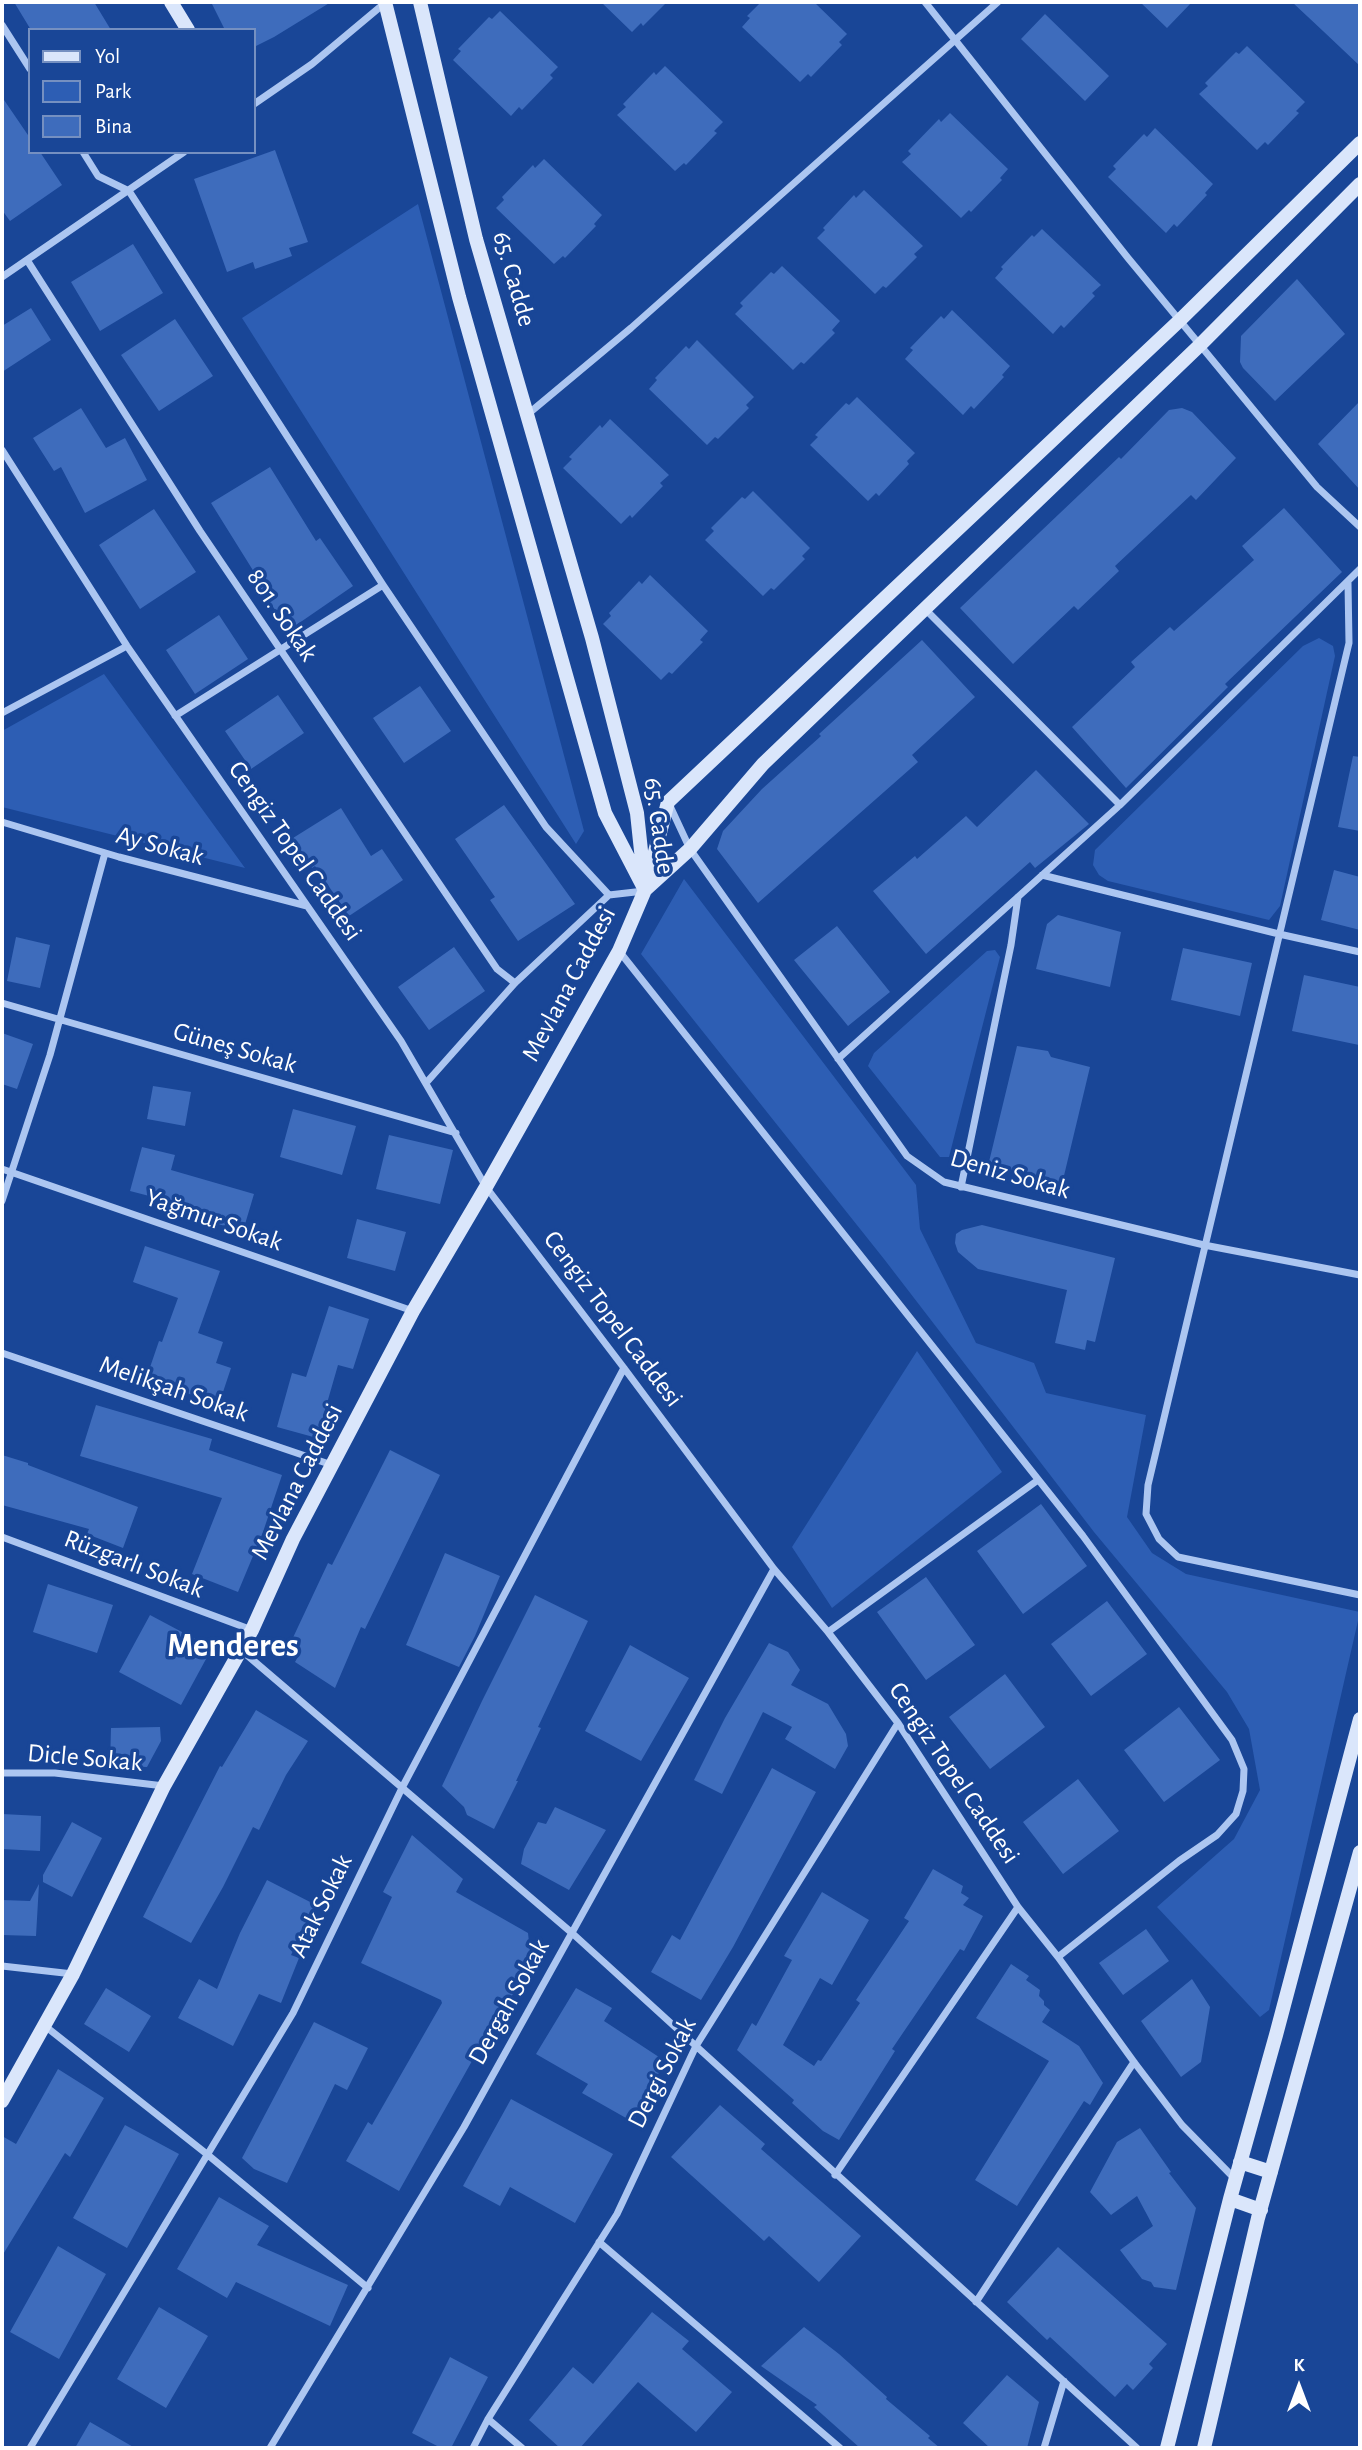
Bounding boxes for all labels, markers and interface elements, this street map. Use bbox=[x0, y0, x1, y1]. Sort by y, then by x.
legend bbox=[28, 28, 256, 154]
text: Yol bbox=[95, 46, 120, 67]
text: Park bbox=[95, 81, 131, 102]
text: Bina bbox=[95, 116, 132, 137]
street label: 65. Cadde bbox=[486, 228, 542, 330]
street label: 801. Sokak bbox=[240, 563, 324, 667]
street label: Cengiz Topel Caddesi bbox=[221, 755, 369, 947]
street label: 65. Cadde bbox=[637, 775, 681, 877]
street label: Ay Sokak bbox=[113, 819, 207, 873]
street label: Mevlana Caddesi bbox=[515, 901, 623, 1067]
street label: Güneş Sokak bbox=[170, 1015, 300, 1081]
street label: Deniz Sokak bbox=[946, 1142, 1074, 1206]
street label: Yağmur Sokak bbox=[141, 1182, 287, 1258]
street label: Cengiz Topel Caddesi bbox=[537, 1225, 689, 1413]
street label: Melikşah Sokak bbox=[95, 1349, 253, 1429]
street label: Mevlana Caddesi bbox=[244, 1399, 350, 1565]
street label: Rüzgarlı Sokak bbox=[60, 1523, 208, 1605]
district label: Menderes bbox=[167, 1626, 299, 1666]
street label: Cengiz Topel Caddesi bbox=[882, 1676, 1026, 1870]
street label: Dicle Sokak bbox=[26, 1737, 144, 1779]
street label: Atak Sokak bbox=[283, 1849, 359, 1963]
street label: Dergah Sokak bbox=[462, 1934, 556, 2070]
street label: Dergi Sokak bbox=[621, 2012, 703, 2134]
north arrow bbox=[1264, 2352, 1334, 2422]
text: K bbox=[1293, 2356, 1305, 2375]

